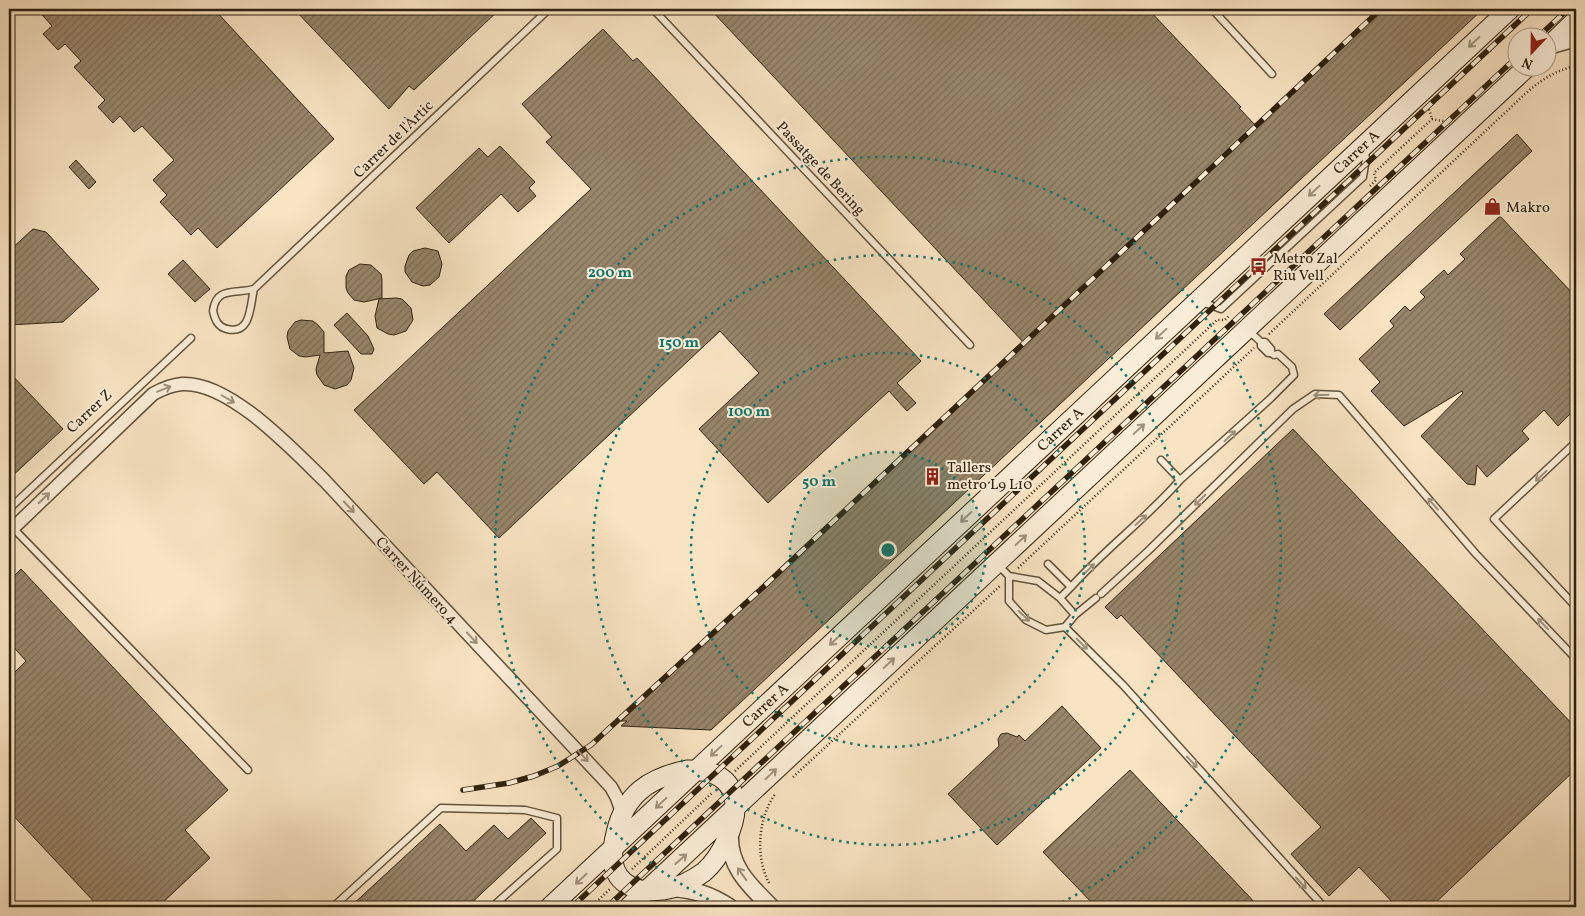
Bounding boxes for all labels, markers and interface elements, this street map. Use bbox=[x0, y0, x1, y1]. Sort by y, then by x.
north arrow bbox=[1508, 28, 1558, 78]
one-way arrow bbox=[1468, 36, 1480, 48]
text: N bbox=[1519, 52, 1536, 73]
street label: Carrer de l'Àrtic bbox=[349, 96, 439, 184]
street label: Passatge de Bering bbox=[771, 117, 869, 221]
street label: Carrer A bbox=[1329, 126, 1385, 180]
one-way arrow bbox=[1308, 185, 1321, 197]
shop icon: Makro bbox=[1482, 197, 1502, 217]
place label: Makro bbox=[1506, 198, 1550, 219]
place label: Metro Zal Riu Vell bbox=[1273, 249, 1338, 287]
bus stop icon: Metro Zal Riu Vell bbox=[1249, 257, 1269, 277]
text: 200 m bbox=[588, 263, 632, 284]
one-way arrow bbox=[1155, 328, 1168, 340]
text: 150 m bbox=[659, 333, 699, 354]
one-way arrow bbox=[156, 384, 171, 394]
street label: Carrer Z bbox=[62, 385, 118, 439]
one-way arrow bbox=[1313, 390, 1329, 400]
one-way arrow bbox=[220, 395, 234, 405]
text: 100 m bbox=[728, 402, 771, 423]
street label: Carrer A bbox=[1033, 403, 1089, 457]
one-way arrow bbox=[1133, 423, 1146, 435]
one-way arrow bbox=[1223, 430, 1236, 442]
place label: Tallers metro L9 L10 bbox=[947, 458, 1032, 496]
building icon: Tallers metro L9 L10 bbox=[923, 466, 943, 486]
one-way arrow bbox=[1534, 470, 1547, 482]
text: 50 m bbox=[802, 472, 836, 493]
one-way arrow bbox=[38, 492, 50, 504]
one-way arrow bbox=[1194, 494, 1206, 507]
one-way arrow bbox=[1427, 498, 1439, 511]
one-way arrow bbox=[343, 500, 355, 513]
one-way arrow bbox=[960, 511, 973, 523]
one-way arrow bbox=[1135, 514, 1148, 526]
street label: Carrer Número 4 bbox=[370, 533, 462, 629]
one-way arrow bbox=[1014, 534, 1027, 546]
centre of rings bbox=[879, 541, 897, 559]
one-way arrow bbox=[1082, 563, 1095, 575]
one-way arrow bbox=[1018, 610, 1030, 622]
one-way arrow bbox=[1537, 618, 1549, 630]
one-way arrow bbox=[466, 632, 478, 644]
one-way arrow bbox=[828, 634, 841, 646]
one-way arrow bbox=[1075, 637, 1087, 649]
one-way arrow bbox=[883, 657, 896, 669]
street label: Carrer A bbox=[738, 679, 794, 733]
one-way arrow bbox=[710, 745, 723, 757]
one-way arrow bbox=[578, 750, 589, 763]
one-way arrow bbox=[1186, 756, 1198, 769]
one-way arrow bbox=[764, 768, 777, 780]
one-way arrow bbox=[654, 797, 667, 809]
one-way arrow bbox=[675, 854, 688, 865]
one-way arrow bbox=[737, 868, 748, 881]
one-way arrow bbox=[575, 873, 588, 885]
one-way arrow bbox=[1295, 876, 1307, 889]

